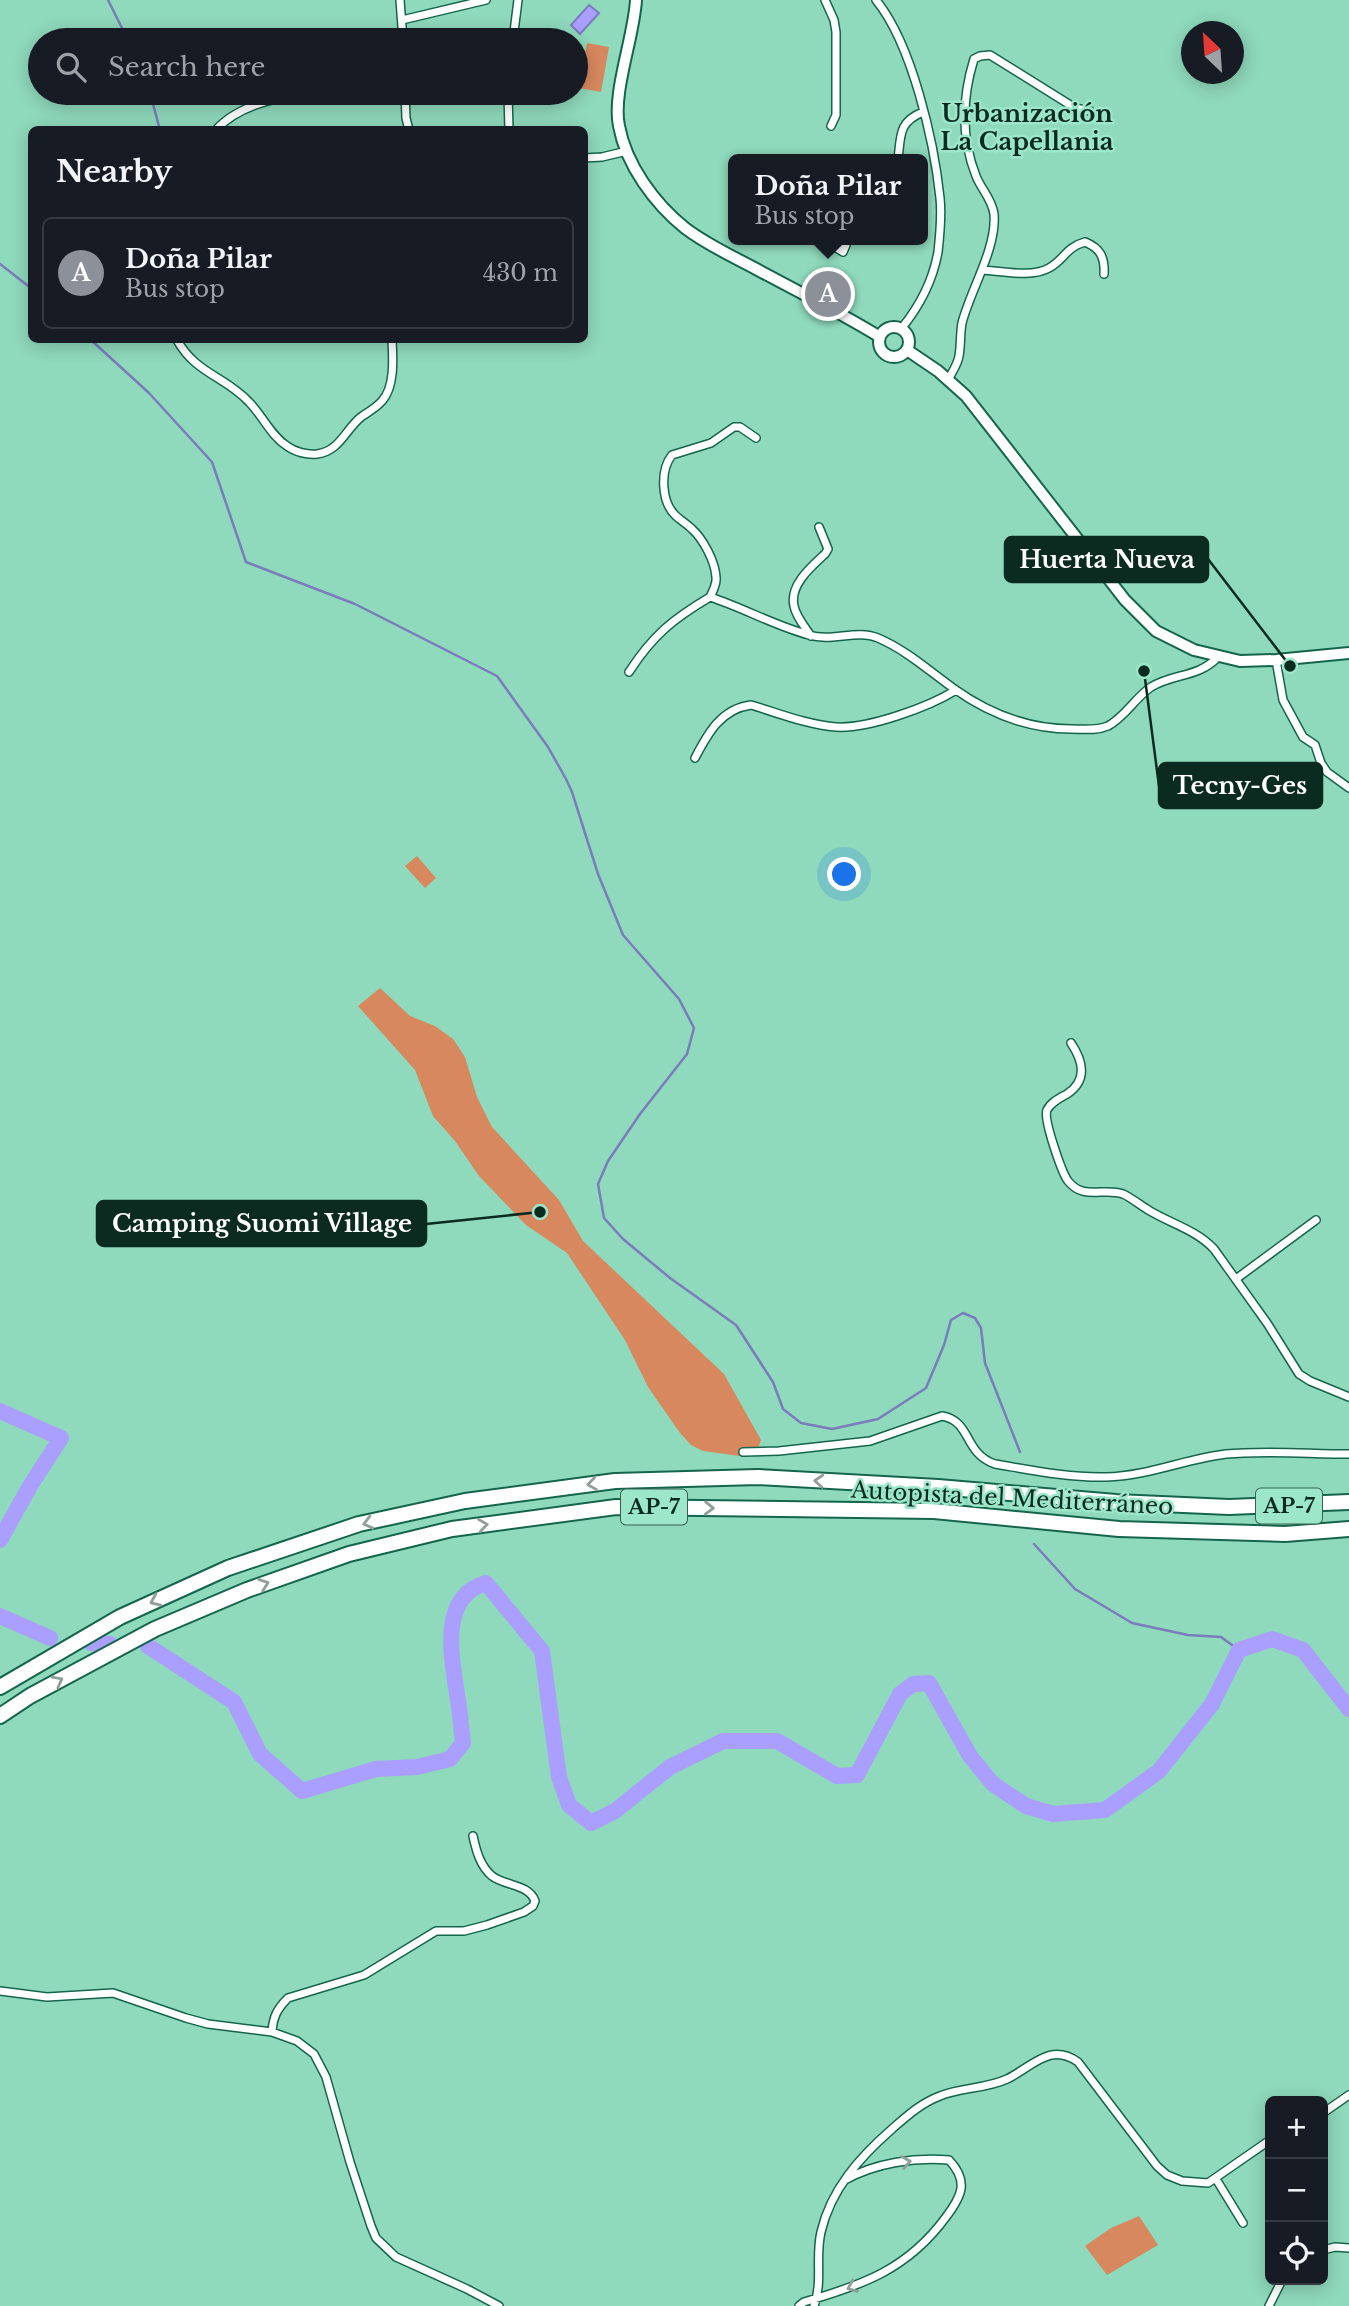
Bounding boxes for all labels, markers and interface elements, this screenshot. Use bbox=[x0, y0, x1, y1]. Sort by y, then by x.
north arrow bbox=[1181, 21, 1244, 84]
search box bbox=[28, 28, 588, 105]
icon: search bbox=[52, 48, 90, 86]
text: Search here bbox=[108, 51, 265, 83]
district label: Urbanización La Capellania bbox=[940, 99, 1114, 156]
text: Nearby bbox=[56, 153, 172, 190]
popup bbox=[728, 154, 928, 245]
text: Doña Pilar bbox=[755, 170, 901, 202]
text: Bus stop bbox=[755, 202, 854, 230]
text: Doña Pilar bbox=[125, 243, 272, 275]
text: A bbox=[72, 259, 90, 287]
text: 430 m bbox=[483, 259, 558, 287]
pin: A bbox=[805, 268, 851, 320]
text: Bus stop bbox=[125, 275, 225, 303]
callout: Huerta Nueva bbox=[1005, 537, 1208, 582]
text: Huerta Nueva bbox=[1019, 545, 1195, 574]
callout: Tecny-Ges bbox=[1159, 763, 1322, 808]
text: Tecny-Ges bbox=[1173, 771, 1307, 800]
your location bbox=[827, 857, 861, 891]
callout: Camping Suomi Village bbox=[97, 1201, 426, 1246]
text: Camping Suomi Village bbox=[112, 1209, 412, 1238]
one-way arrow bbox=[813, 1473, 824, 1488]
one-way arrow bbox=[586, 1476, 598, 1491]
street label: Autopista del Mediterráneo bbox=[849, 1476, 1174, 1520]
road number: AP-7 bbox=[1256, 1488, 1322, 1524]
road number: AP-7 bbox=[621, 1490, 687, 1524]
one-way arrow bbox=[704, 1500, 715, 1516]
one-way arrow bbox=[362, 1515, 374, 1529]
one-way arrow bbox=[477, 1517, 489, 1532]
one-way arrow bbox=[257, 1578, 269, 1592]
one-way arrow bbox=[150, 1593, 162, 1607]
one-way arrow bbox=[51, 1675, 63, 1689]
map controls bbox=[1265, 2096, 1328, 2285]
button: + bbox=[1265, 2096, 1328, 2159]
one-way arrow bbox=[900, 2155, 912, 2170]
button: − bbox=[1265, 2159, 1328, 2222]
button: locate bbox=[1265, 2222, 1328, 2285]
one-way arrow bbox=[847, 2279, 860, 2293]

